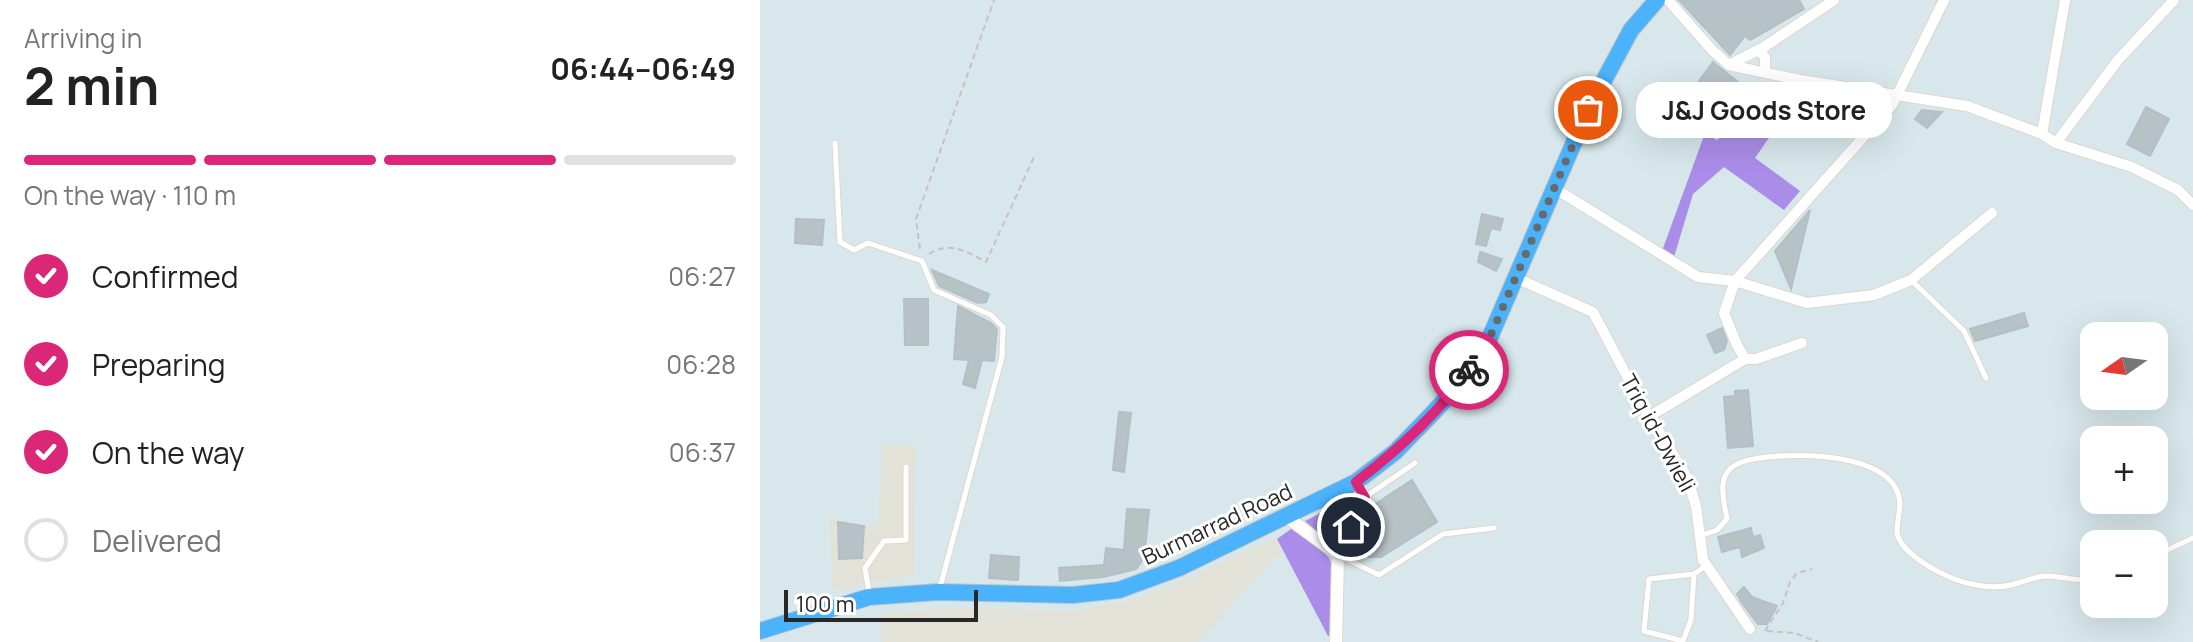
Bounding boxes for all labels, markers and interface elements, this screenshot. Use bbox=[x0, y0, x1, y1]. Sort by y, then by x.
text: Arriving in bbox=[24, 20, 142, 56]
text: 06:44–06:49 bbox=[550, 48, 736, 89]
text: 2 min bbox=[24, 50, 159, 121]
pin bbox=[1554, 76, 1622, 144]
callout: J&J Goods Store bbox=[1636, 82, 1892, 138]
icon: bag bbox=[1566, 88, 1610, 132]
text: J&J Goods Store bbox=[1662, 92, 1866, 128]
text: On the way · 110 m bbox=[24, 177, 236, 213]
icon: check bbox=[24, 254, 68, 298]
text: Confirmed bbox=[92, 256, 239, 297]
text: 06:27 bbox=[668, 258, 736, 294]
north arrow bbox=[2080, 322, 2168, 410]
map controls bbox=[2080, 322, 2168, 618]
courier bbox=[1429, 330, 1509, 410]
icon: check bbox=[24, 342, 68, 386]
text: Preparing bbox=[92, 344, 226, 385]
text: 06:28 bbox=[666, 346, 736, 382]
icon: bike bbox=[1447, 348, 1491, 392]
street label: Triq id-Dwieli bbox=[1613, 369, 1703, 497]
button: + bbox=[2080, 426, 2168, 514]
icon: check bbox=[24, 430, 68, 474]
text: On the way bbox=[92, 432, 245, 473]
text: 06:37 bbox=[669, 434, 736, 470]
street label: Burmarrad Road bbox=[1137, 476, 1297, 572]
pin bbox=[1317, 493, 1385, 561]
icon: home bbox=[1329, 505, 1373, 549]
text: Delivered bbox=[92, 520, 222, 561]
button: − bbox=[2080, 530, 2168, 618]
scale bar bbox=[784, 586, 978, 622]
text: 100 m bbox=[796, 589, 854, 619]

